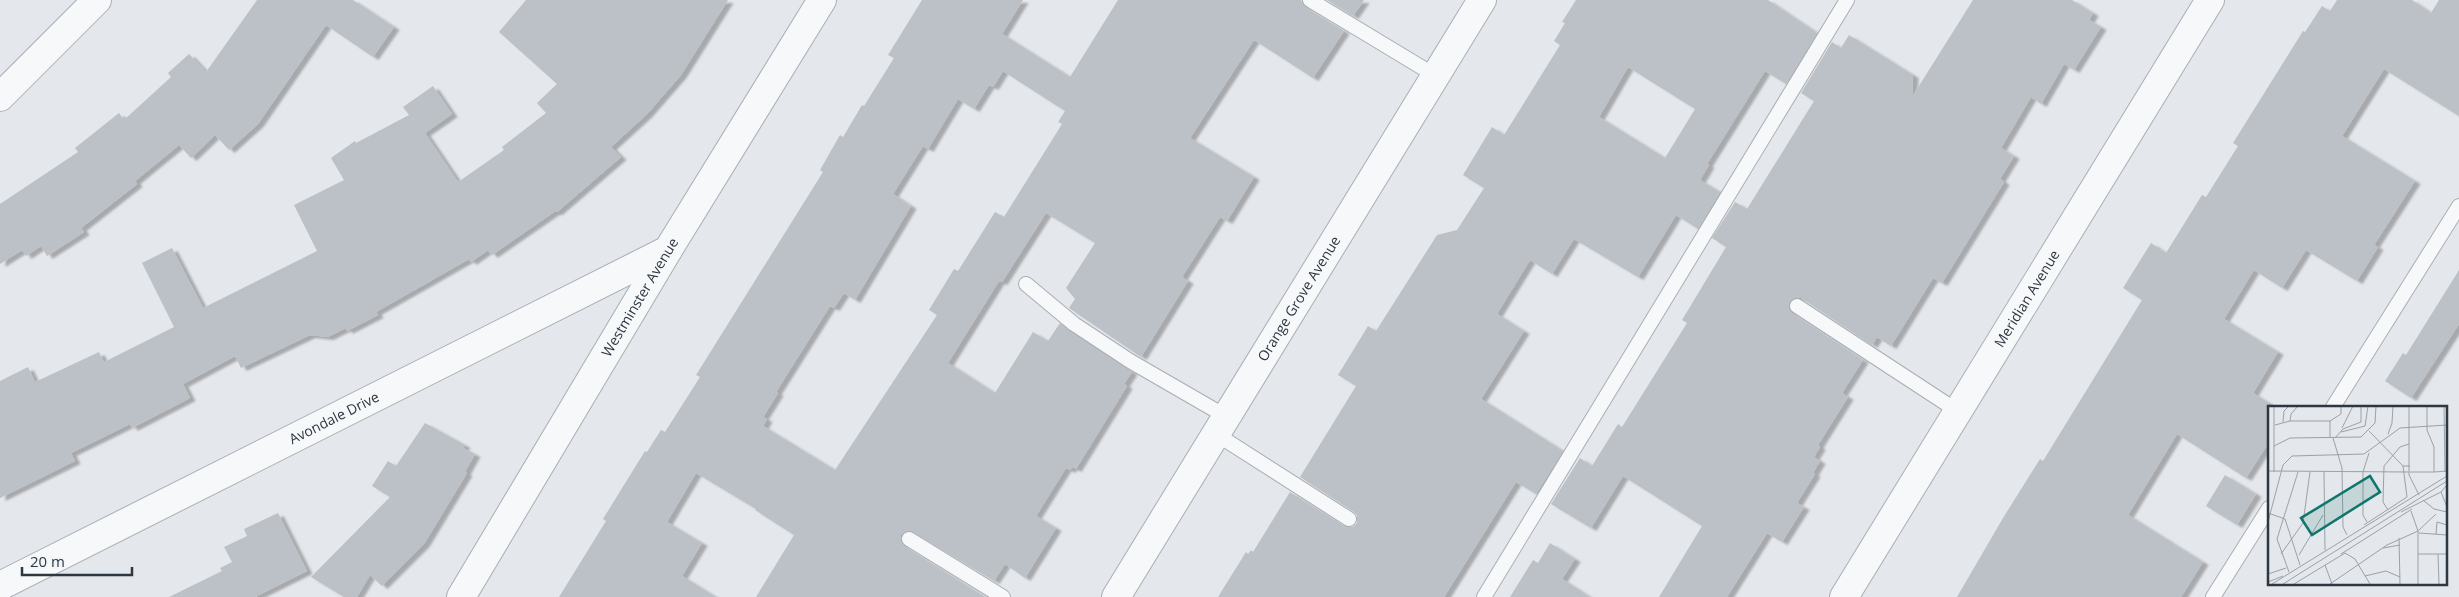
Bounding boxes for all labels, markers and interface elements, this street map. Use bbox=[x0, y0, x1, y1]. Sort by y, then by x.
street label: Orange Grove Avenue bbox=[1253, 232, 1344, 365]
street label: Westminster Avenue bbox=[597, 234, 682, 360]
street label: Meridian Avenue bbox=[1989, 246, 2064, 350]
street label: Avondale Drive bbox=[286, 387, 382, 448]
inset map bbox=[2268, 406, 2446, 584]
scale bar bbox=[22, 544, 132, 576]
text: 20 m bbox=[30, 551, 65, 571]

